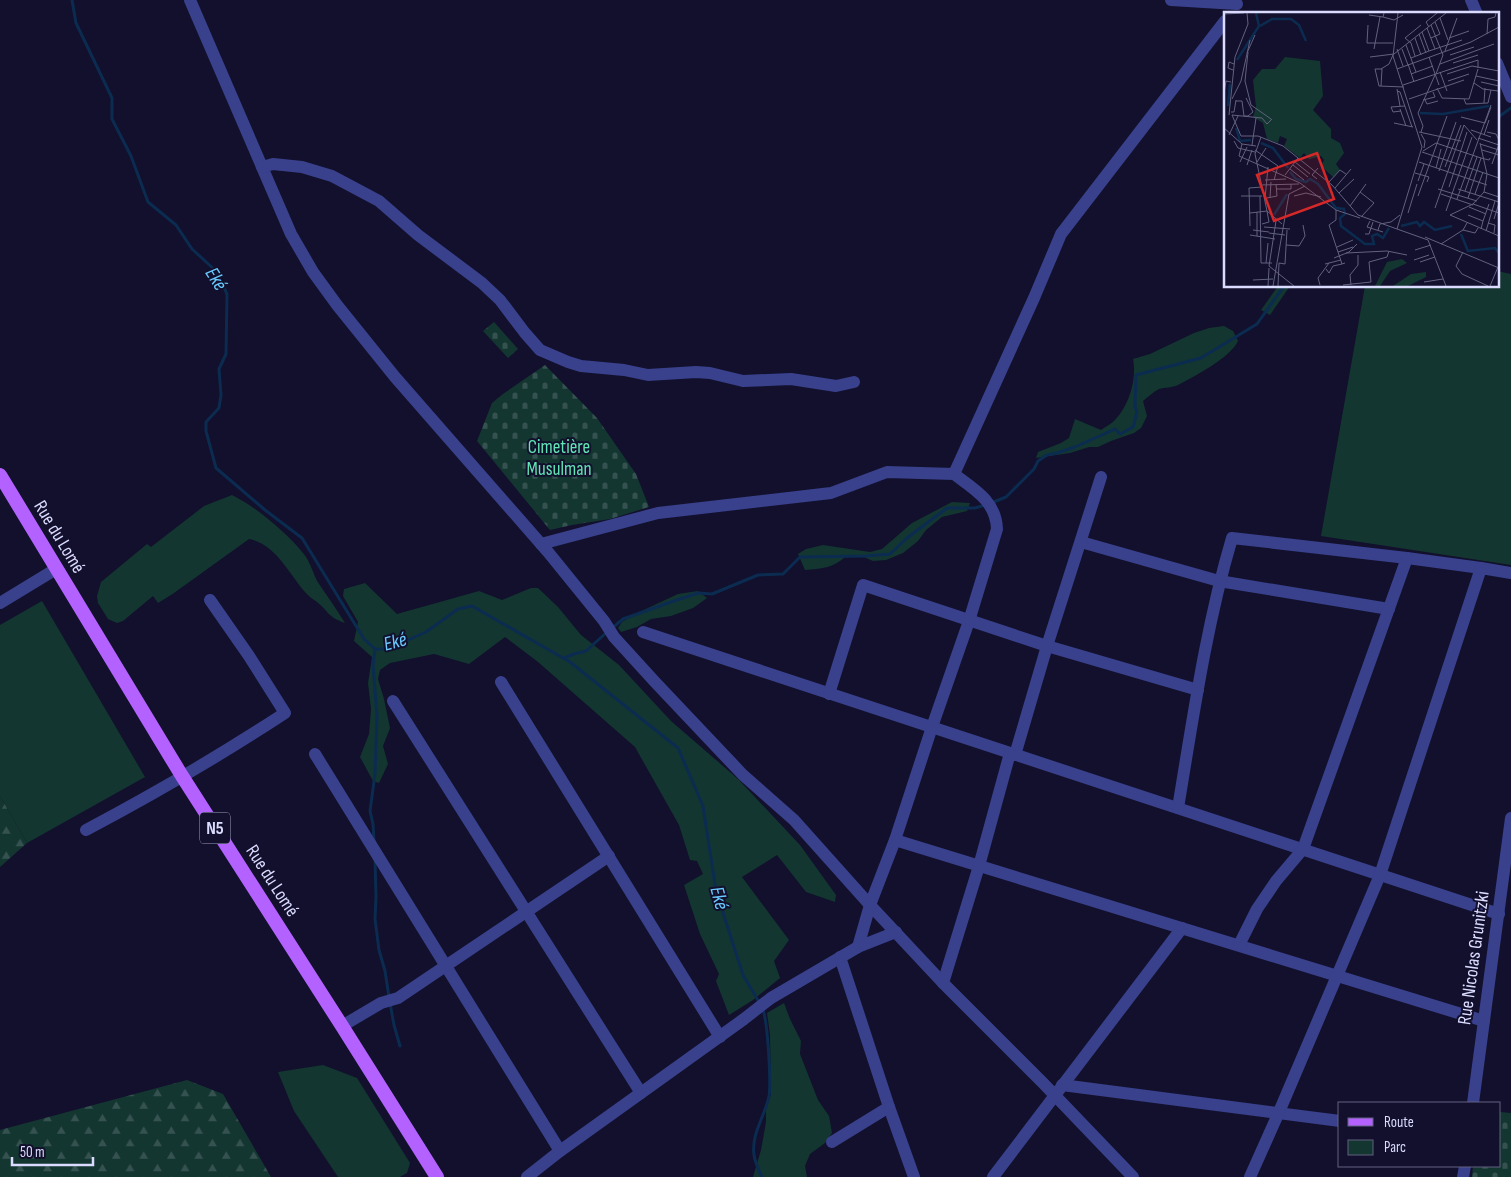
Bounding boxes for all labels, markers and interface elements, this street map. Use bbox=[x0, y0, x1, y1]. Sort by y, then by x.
inset map bbox=[1224, 12, 1498, 288]
water label: Eké bbox=[200, 263, 232, 295]
park label: Cimetière Musulman bbox=[526, 436, 592, 481]
street label: Rue du Lomé bbox=[28, 496, 90, 578]
water label: Eké bbox=[381, 627, 409, 657]
road number: N5 bbox=[200, 812, 230, 844]
street label: Rue du Lomé bbox=[240, 841, 304, 921]
water label: Eké bbox=[704, 884, 734, 912]
street label: Rue Nicolas Grunitzki bbox=[1453, 890, 1495, 1026]
legend bbox=[1338, 1102, 1501, 1167]
text: Route bbox=[1384, 1113, 1414, 1132]
scale bar bbox=[12, 1134, 94, 1166]
text: Parc bbox=[1384, 1138, 1406, 1157]
text: 50 m bbox=[20, 1143, 45, 1162]

